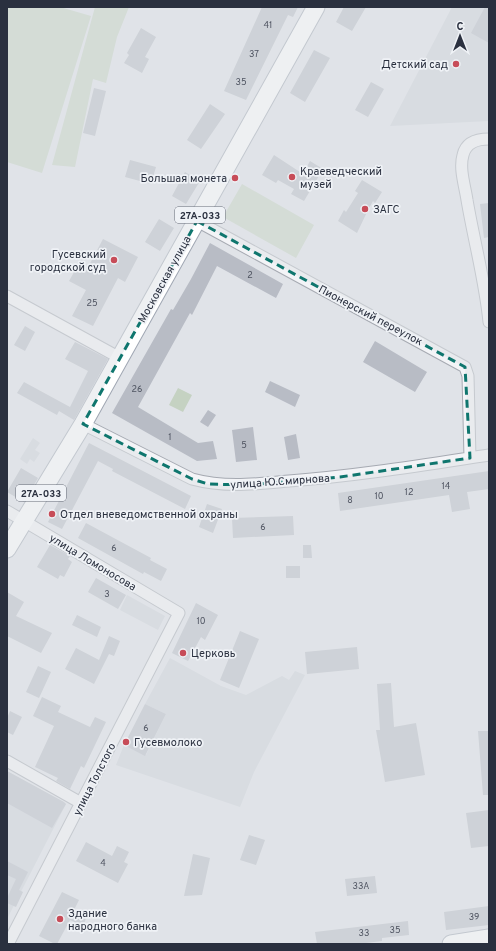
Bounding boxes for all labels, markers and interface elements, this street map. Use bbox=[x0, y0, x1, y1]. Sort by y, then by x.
north arrow bbox=[440, 16, 480, 56]
house number: 41 bbox=[264, 20, 272, 31]
text: С bbox=[456, 20, 464, 34]
house number: 37 bbox=[249, 49, 259, 60]
place label: Детский сад bbox=[381, 58, 448, 72]
marker: Детский сад bbox=[451, 59, 461, 69]
house number: 35 bbox=[235, 77, 247, 88]
place label: Краеведческий музей bbox=[300, 165, 382, 192]
place label: Большая монета bbox=[140, 172, 227, 186]
marker: Краеведческий музей bbox=[287, 172, 297, 182]
marker: Большая монета bbox=[230, 173, 240, 183]
place label: ЗАГС bbox=[373, 203, 400, 217]
marker: ЗАГС bbox=[360, 204, 370, 214]
road number: 27А-033 bbox=[175, 207, 225, 223]
street label: Московская улица bbox=[135, 233, 195, 325]
place label: Гусевский городской суд bbox=[30, 248, 106, 275]
marker: Гусевский городской суд bbox=[109, 255, 119, 265]
house number: 2 bbox=[247, 270, 253, 281]
street label: Пионерский переулок bbox=[316, 282, 425, 349]
house number: 25 bbox=[86, 298, 98, 309]
house number: 26 bbox=[132, 384, 142, 395]
house number: 1 bbox=[168, 432, 172, 443]
house number: 5 bbox=[241, 440, 247, 451]
street label: улица Ю.Смирнова bbox=[230, 472, 331, 492]
house number: 14 bbox=[442, 481, 451, 492]
road number: 27А-033 bbox=[16, 485, 66, 501]
house number: 12 bbox=[405, 487, 413, 498]
house number: 10 bbox=[374, 491, 384, 502]
house number: 8 bbox=[347, 495, 353, 506]
place label: Отдел вневедомственной охраны bbox=[60, 508, 238, 522]
marker: Отдел вневедомственной охраны bbox=[47, 509, 57, 519]
house number: 6 bbox=[260, 522, 266, 533]
street label: улица Ломоносова bbox=[46, 531, 139, 595]
house number: 6 bbox=[111, 543, 117, 554]
house number: 3 bbox=[104, 589, 110, 600]
house number: 10 bbox=[196, 616, 206, 627]
place label: Церковь bbox=[191, 647, 236, 661]
marker: Церковь bbox=[178, 648, 188, 658]
house number: 6 bbox=[143, 723, 149, 734]
place label: Гусевмолоко bbox=[134, 736, 202, 750]
marker: Гусевмолоко bbox=[121, 737, 131, 747]
street label: улица Толстого bbox=[71, 741, 119, 818]
house number: 4 bbox=[100, 858, 106, 869]
house number: 33А bbox=[353, 881, 369, 892]
place label: Здание народного банка bbox=[68, 907, 157, 934]
house number: 39 bbox=[469, 912, 479, 923]
marker: Здание народного банка bbox=[55, 914, 65, 924]
house number: 35 bbox=[389, 925, 401, 936]
house number: 33 bbox=[359, 928, 369, 939]

